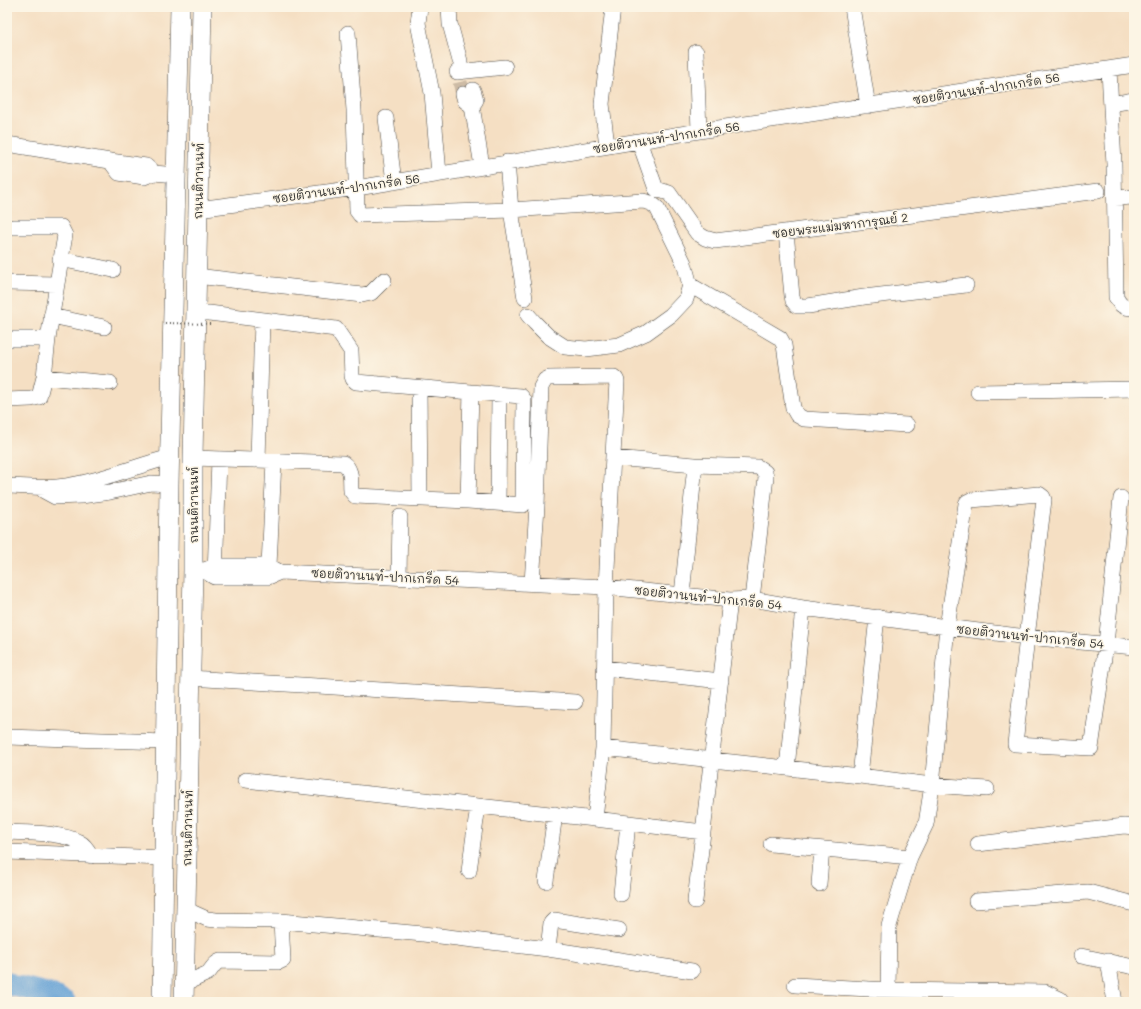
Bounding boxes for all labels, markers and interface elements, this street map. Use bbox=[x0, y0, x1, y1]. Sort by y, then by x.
street label: ซอยติวานนท์-ปากเกร็ด 56 bbox=[911, 68, 1061, 108]
street label: ซอยติวานนท์-ปากเกร็ด 56 bbox=[591, 117, 741, 157]
street label: ถนนติวานนท์ bbox=[189, 143, 207, 219]
street label: ซอยติวานนท์-ปากเกร็ด 56 bbox=[271, 170, 421, 206]
street label: ซอยพระแม่มหาการุณย์ 2 bbox=[771, 209, 909, 244]
street label: ถนนติวานนท์ bbox=[185, 467, 201, 543]
street label: ซอยติวานนท์-ปากเกร็ด 54 bbox=[311, 564, 459, 588]
street label: ซอยติวานนท์-ปากเกร็ด 54 bbox=[633, 581, 783, 613]
street label: ซอยติวานนท์-ปากเกร็ด 54 bbox=[955, 620, 1105, 652]
street label: ถนนติวานนท์ bbox=[178, 790, 196, 866]

